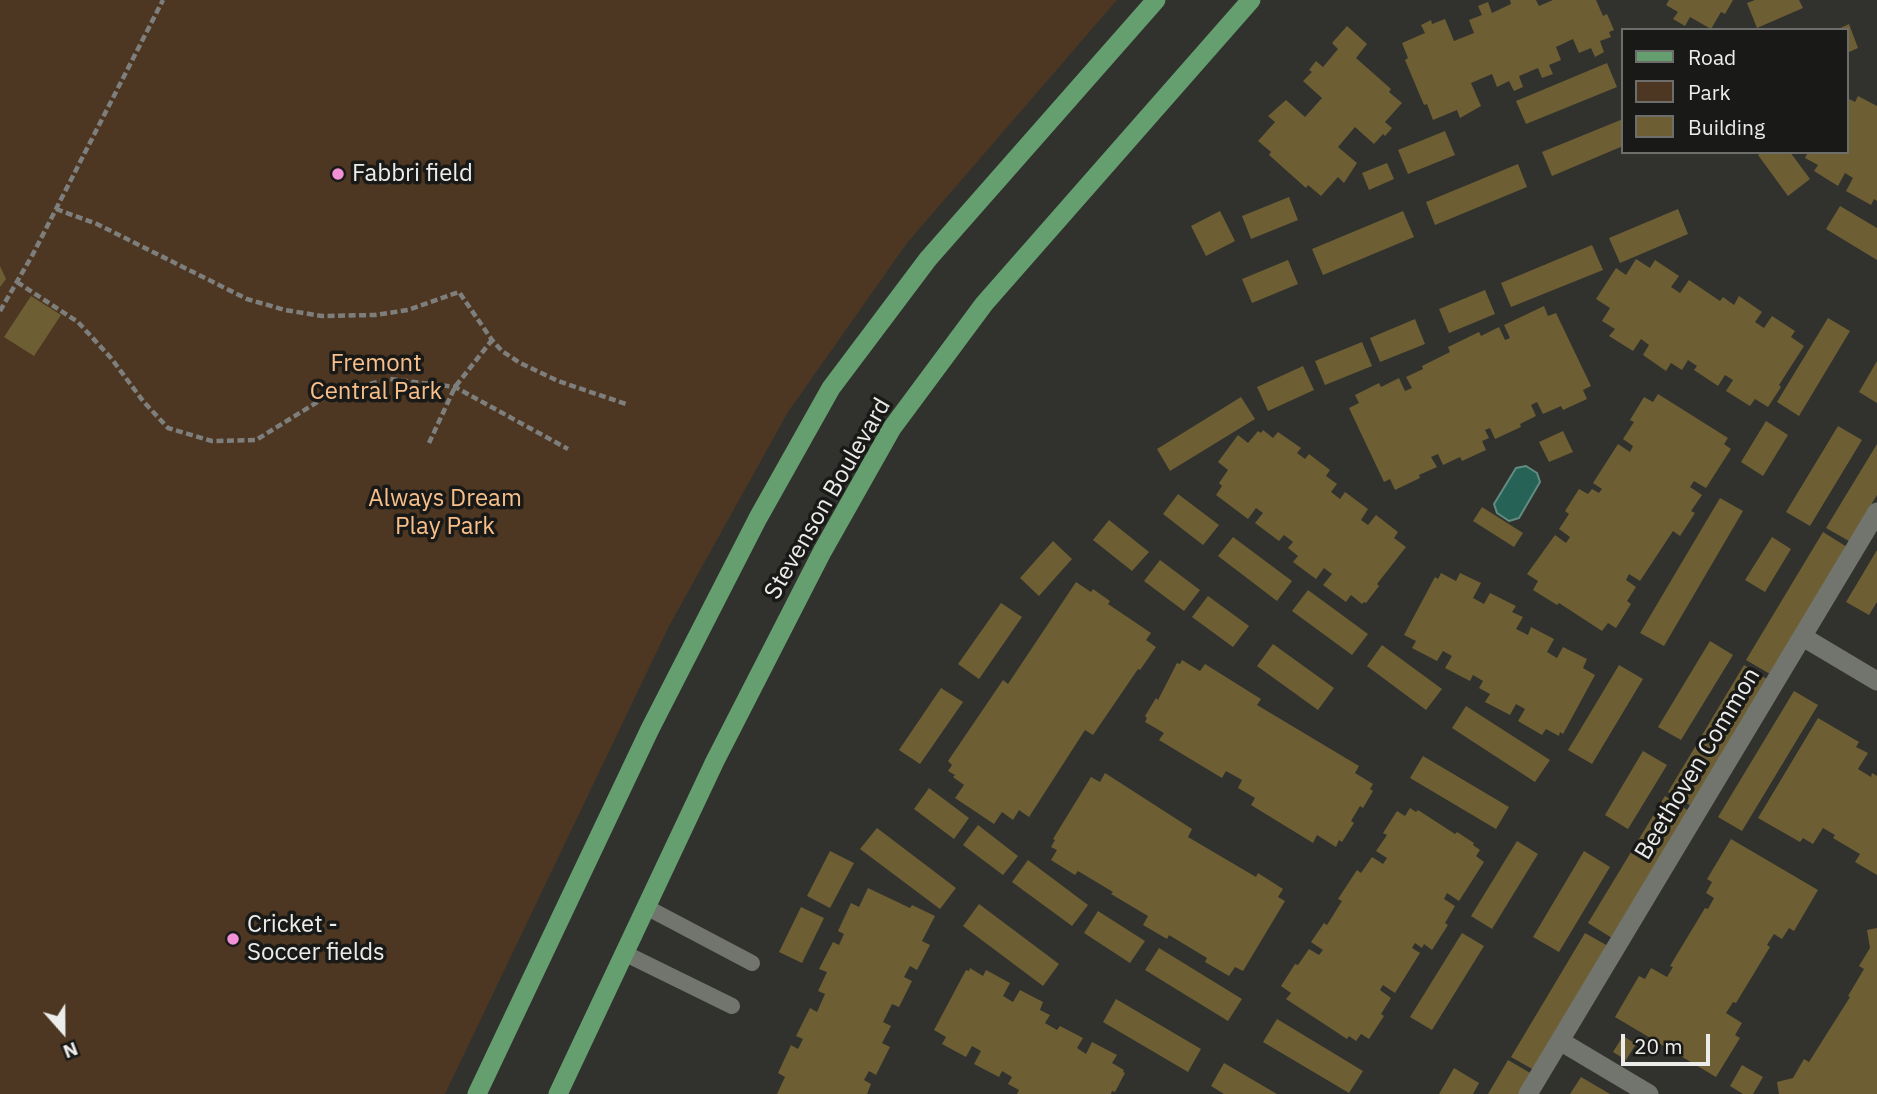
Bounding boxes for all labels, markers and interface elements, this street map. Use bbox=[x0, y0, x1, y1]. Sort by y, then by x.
legend bbox=[1622, 28, 1849, 154]
text: Road bbox=[1688, 43, 1736, 71]
text: Park bbox=[1688, 78, 1731, 106]
text: Building bbox=[1688, 113, 1765, 141]
place label: Fabbri field bbox=[352, 160, 473, 188]
marker: Fabbri field bbox=[330, 166, 346, 182]
park label: Fremont Central Park bbox=[310, 350, 442, 406]
street label: Stevenson Boulevard bbox=[759, 393, 897, 605]
park label: Always Dream Play Park bbox=[368, 485, 522, 541]
street label: Beethoven Common bbox=[1629, 663, 1767, 865]
place label: Cricket - Soccer fields bbox=[247, 911, 385, 967]
marker: Cricket - Soccer fields bbox=[225, 931, 241, 947]
north arrow bbox=[28, 996, 98, 1066]
scale bar bbox=[1625, 1020, 1714, 1064]
text: 20 m bbox=[1634, 1032, 1683, 1060]
text: N bbox=[60, 1037, 81, 1064]

